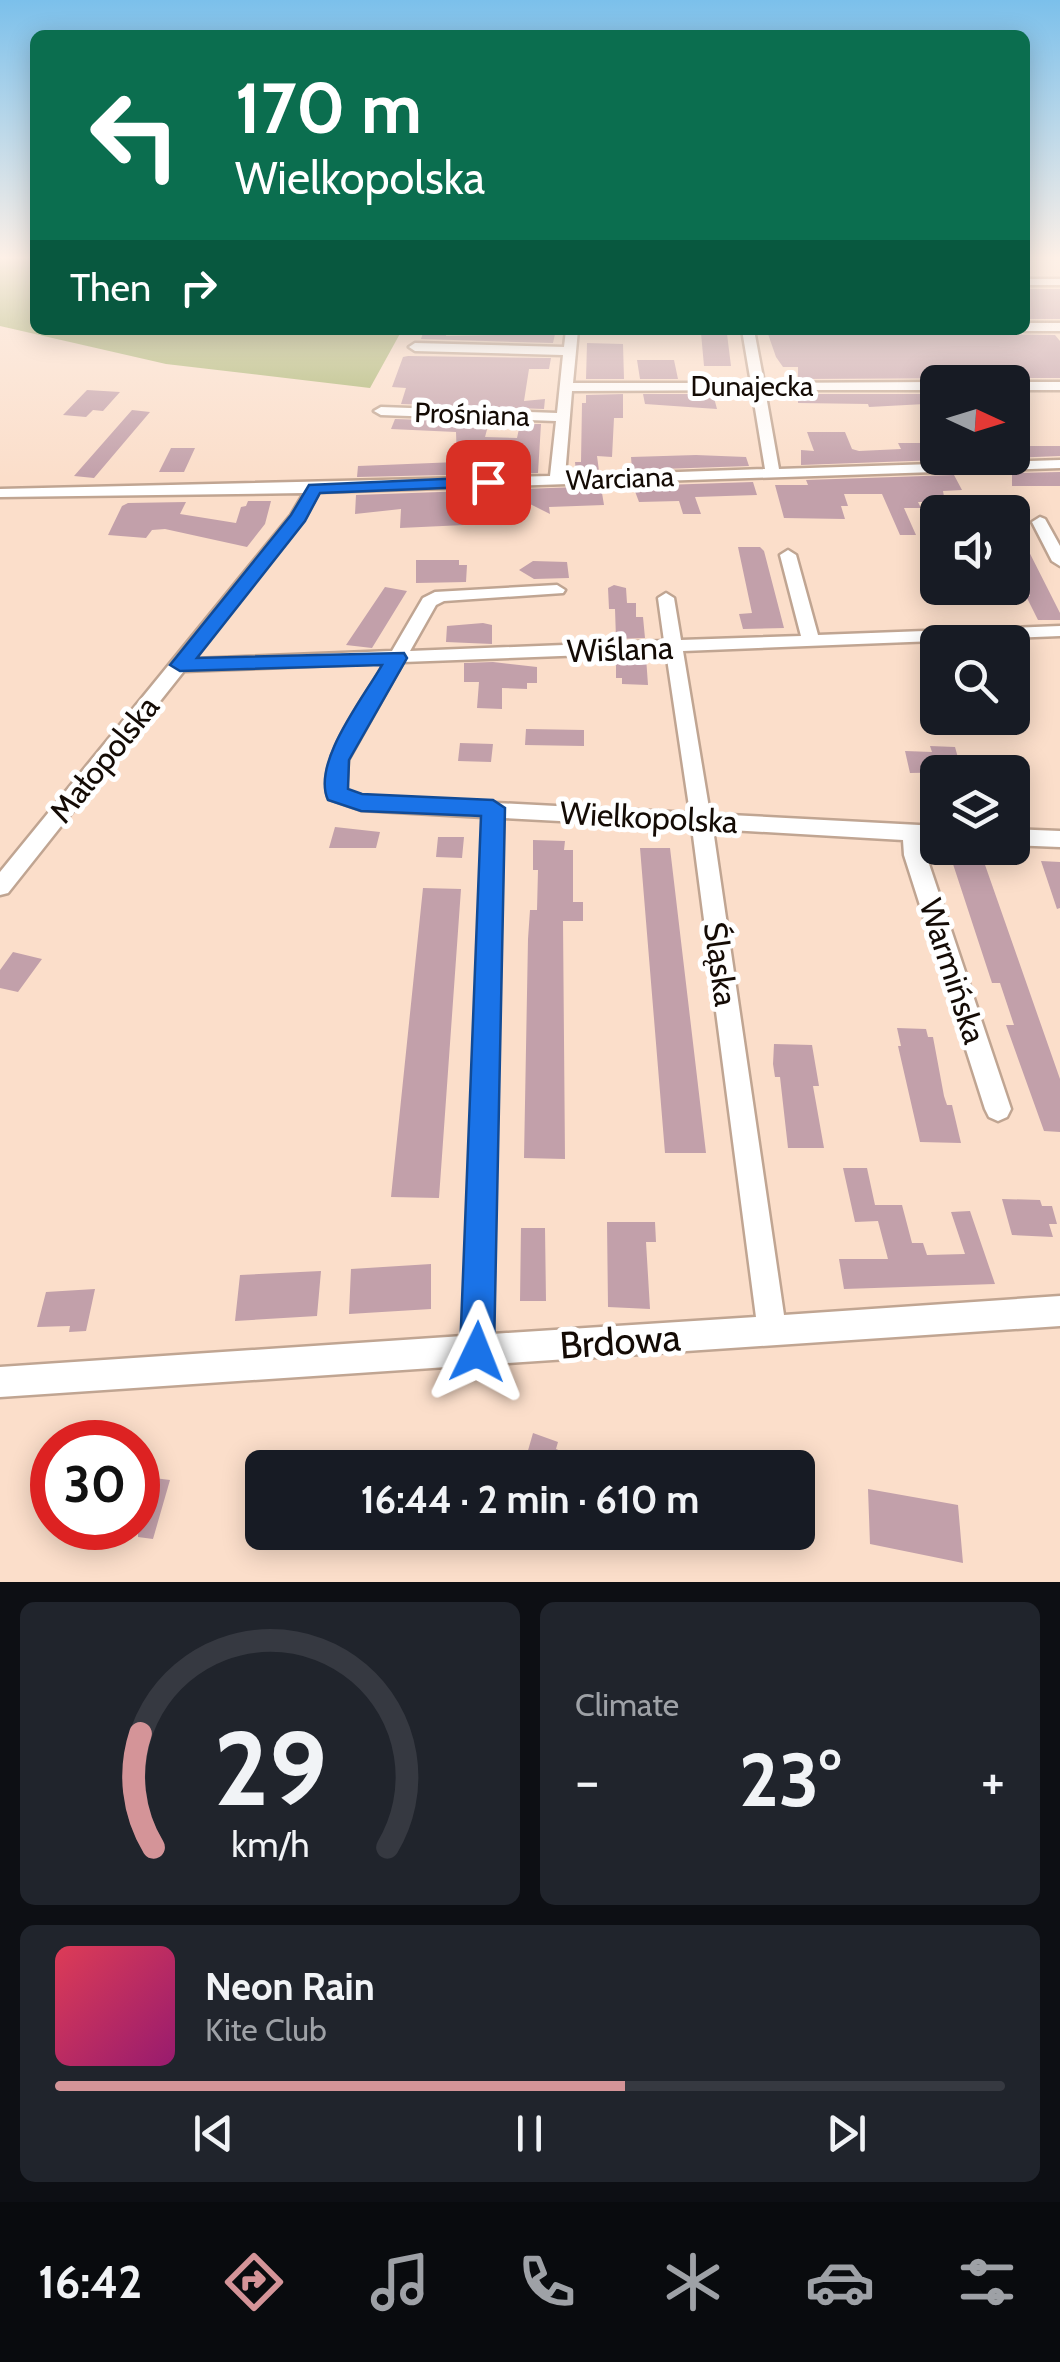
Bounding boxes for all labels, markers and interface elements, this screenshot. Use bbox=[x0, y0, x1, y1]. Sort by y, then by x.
text: 170 m bbox=[235, 65, 422, 151]
icon: left bbox=[70, 70, 200, 200]
text: Wielkopolska bbox=[235, 151, 485, 205]
icon: right bbox=[171, 260, 226, 315]
text: Then bbox=[70, 264, 151, 311]
north arrow bbox=[920, 365, 1030, 475]
map controls bbox=[920, 365, 1030, 865]
street label: Dunajecka bbox=[691, 369, 814, 403]
street label: Prośniana bbox=[414, 395, 531, 433]
pin bbox=[446, 440, 531, 525]
icon: arrive bbox=[461, 455, 516, 510]
street label: Warciana bbox=[565, 459, 675, 497]
button: sound bbox=[920, 495, 1030, 605]
button: search bbox=[920, 625, 1030, 735]
street label: Wiślana bbox=[566, 628, 674, 670]
street label: Małopolska bbox=[41, 687, 167, 830]
button: layers bbox=[920, 755, 1030, 865]
street label: Wielkopolska bbox=[559, 793, 739, 841]
street label: Warmińska bbox=[911, 894, 995, 1049]
street label: Śląska bbox=[696, 920, 746, 1009]
position arrow bbox=[425, 1300, 529, 1404]
street label: Brdowa bbox=[558, 1313, 682, 1369]
speed limit sign: 30 bbox=[30, 1420, 160, 1550]
text: 16:44 · 2 min · 610 m bbox=[361, 1476, 699, 1523]
text: Climate bbox=[575, 1685, 679, 1724]
text: 29 bbox=[213, 1705, 327, 1831]
text: 23° bbox=[739, 1734, 841, 1825]
text: − bbox=[575, 1747, 599, 1814]
text: + bbox=[981, 1747, 1005, 1814]
text: km/h bbox=[231, 1823, 309, 1866]
text: Neon Rain bbox=[205, 1963, 375, 2010]
text: Kite Club bbox=[205, 2010, 327, 2049]
icon: previous bbox=[186, 2106, 241, 2161]
icon: pause bbox=[502, 2106, 557, 2161]
icon: next bbox=[819, 2106, 874, 2161]
icon: directions bbox=[219, 2247, 289, 2317]
icon: music bbox=[365, 2247, 435, 2317]
icon: phone bbox=[512, 2247, 582, 2317]
icon: climate bbox=[658, 2247, 728, 2317]
icon: car bbox=[805, 2247, 875, 2317]
icon: filters bbox=[952, 2247, 1022, 2317]
text: 16:42 bbox=[38, 2255, 142, 2309]

